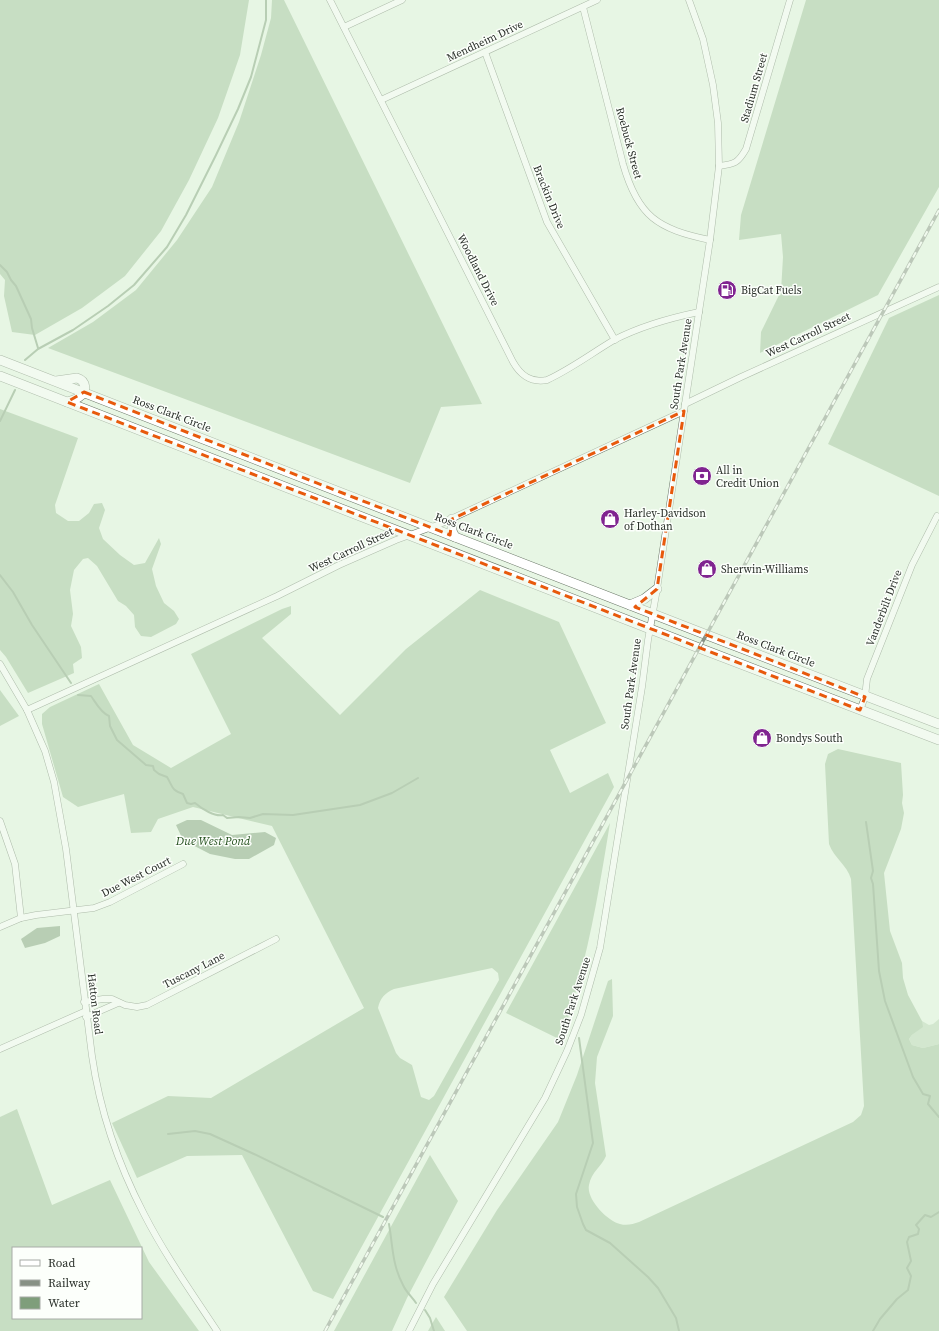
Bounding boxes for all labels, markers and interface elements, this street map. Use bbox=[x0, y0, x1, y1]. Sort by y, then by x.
street label: Mendheim Drive bbox=[444, 17, 526, 65]
street label: Stadium Street bbox=[737, 51, 771, 124]
street label: Roebuck Street bbox=[612, 106, 646, 181]
street label: Brackin Drive bbox=[529, 163, 569, 231]
street label: Woodland Drive bbox=[453, 231, 503, 309]
fuel station icon: BigCat Fuels bbox=[716, 279, 738, 301]
place label: BigCat Fuels bbox=[741, 283, 802, 298]
street label: West Carroll Street bbox=[763, 309, 853, 361]
street label: South Park Avenue bbox=[666, 317, 696, 411]
street label: Ross Clark Circle bbox=[131, 392, 214, 436]
place label: All in Credit Union bbox=[716, 463, 779, 491]
bank icon: All in Credit Union bbox=[691, 465, 713, 487]
place label: Harley-Davidson of Dothan bbox=[624, 506, 706, 534]
shop icon: Harley-Davidson of Dothan bbox=[599, 508, 621, 530]
street label: Ross Clark Circle bbox=[433, 509, 516, 553]
street label: West Carroll Street bbox=[306, 524, 396, 576]
shop icon: Sherwin-Williams bbox=[696, 558, 718, 580]
place label: Sherwin-Williams bbox=[721, 562, 808, 577]
street label: Vanderbilt Drive bbox=[863, 567, 906, 648]
street label: Ross Clark Circle bbox=[735, 627, 818, 671]
street label: South Park Avenue bbox=[617, 637, 645, 731]
shop icon: Bondys South bbox=[751, 727, 773, 749]
place label: Bondys South bbox=[776, 731, 843, 746]
water label: Due West Pond bbox=[175, 833, 251, 849]
street label: Due West Court bbox=[99, 853, 174, 901]
street label: Tuscany Lane bbox=[161, 948, 228, 992]
street label: South Park Avenue bbox=[552, 955, 594, 1047]
street label: Hatton Road bbox=[84, 973, 106, 1036]
legend bbox=[12, 1247, 142, 1319]
text: Road bbox=[48, 1255, 75, 1271]
text: Railway bbox=[48, 1275, 91, 1291]
text: Water bbox=[48, 1295, 80, 1311]

